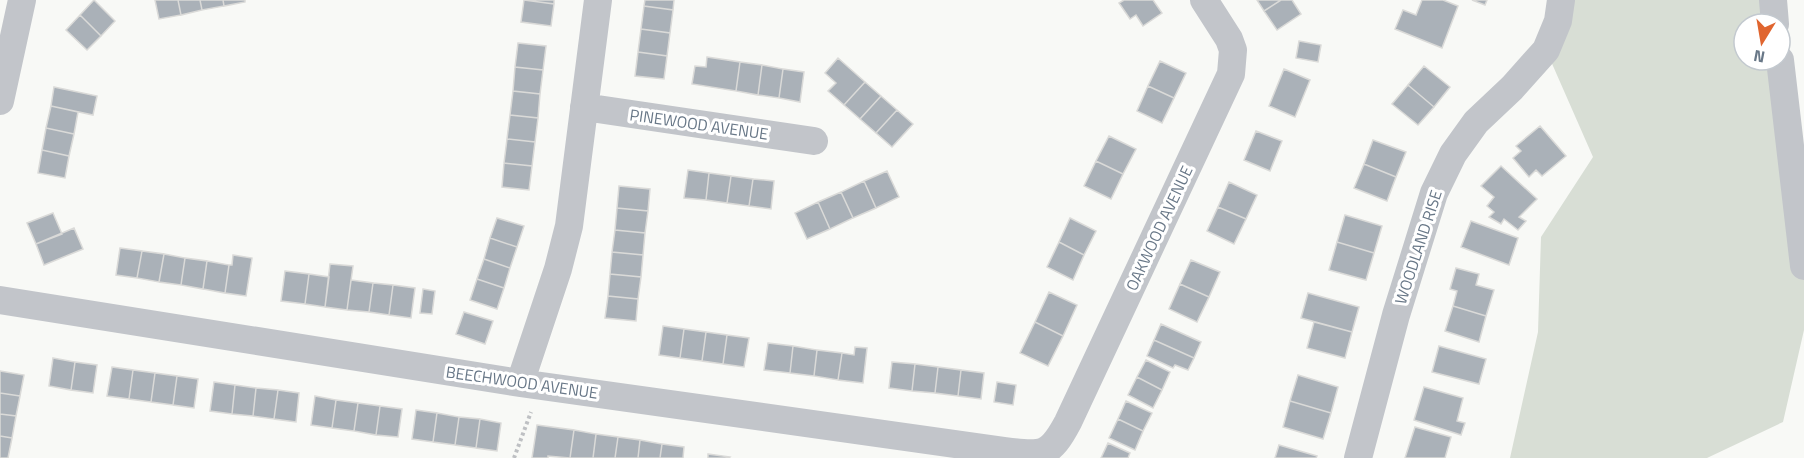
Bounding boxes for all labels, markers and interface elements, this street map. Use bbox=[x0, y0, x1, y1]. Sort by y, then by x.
north arrow bbox=[1732, 12, 1792, 72]
text: N bbox=[1751, 44, 1767, 70]
street label: PINEWOOD AVENUE bbox=[628, 102, 770, 146]
street label: OAKWOOD AVENUE bbox=[1120, 161, 1199, 294]
street label: WOODLAND RISE bbox=[1388, 187, 1448, 307]
street label: BEECHWOOD AVENUE bbox=[444, 359, 600, 405]

